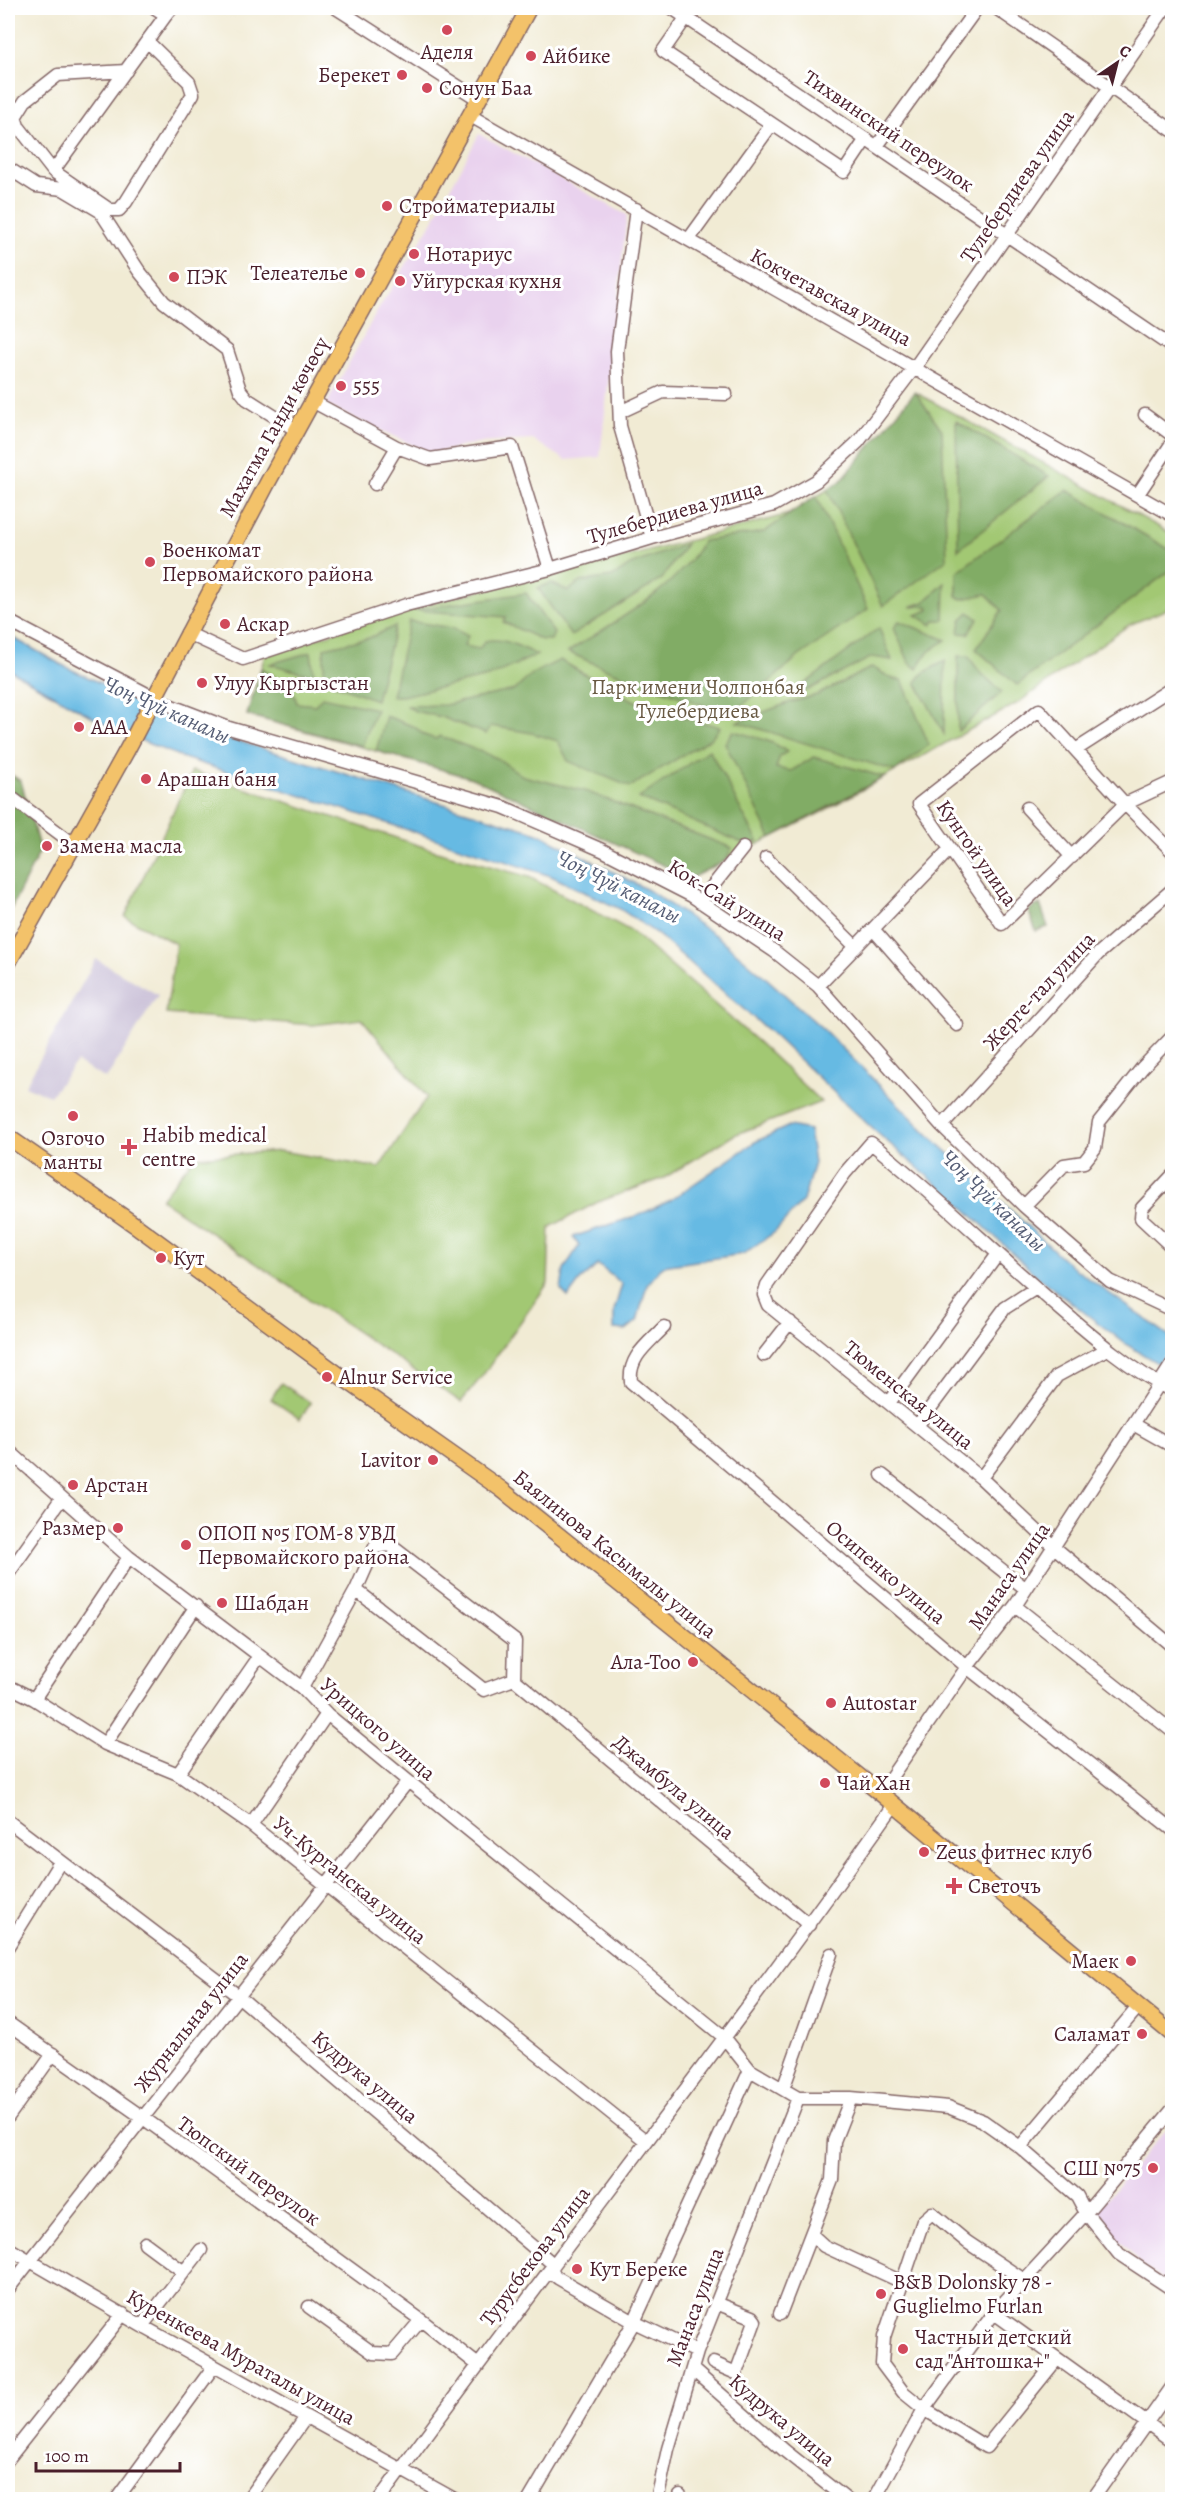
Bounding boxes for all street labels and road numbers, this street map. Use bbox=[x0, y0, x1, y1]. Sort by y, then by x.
street label: Тихвинский переулок bbox=[798, 63, 980, 199]
street label: Тулебердиева улица bbox=[954, 103, 1081, 268]
street label: Кокчетавская улица bbox=[745, 241, 917, 353]
street label: Махатма Ганди көчөсү bbox=[213, 331, 336, 522]
street label: Тулебердиева улица bbox=[584, 473, 766, 550]
street label: Кунгой улица bbox=[930, 794, 1024, 912]
street label: Кок-Сай улица bbox=[663, 852, 792, 948]
street label: Жерге-тал улица bbox=[977, 925, 1102, 1056]
street label: Тюменская улица bbox=[838, 1334, 980, 1456]
street label: Баялинова Касымалы улица bbox=[508, 1463, 723, 1645]
street label: Осипенко улица bbox=[820, 1514, 952, 1631]
street label: Манаса улица bbox=[962, 1516, 1057, 1635]
street label: Урицкого улица bbox=[314, 1671, 442, 1787]
street label: Джамбула улица bbox=[607, 1728, 741, 1846]
street label: Уч-Курганская улица bbox=[267, 1809, 433, 1951]
street label: Журнальная улица bbox=[128, 1946, 255, 2098]
street label: Кудрука улица bbox=[306, 2024, 424, 2130]
street label: Тюпский переулок bbox=[172, 2110, 326, 2232]
street label: Турусбекова улица bbox=[473, 2180, 597, 2332]
street label: Манаса улица bbox=[659, 2243, 731, 2371]
street label: Куренкеева Мураталы улица bbox=[122, 2282, 361, 2432]
street label: Кудрука улица bbox=[723, 2367, 841, 2473]

